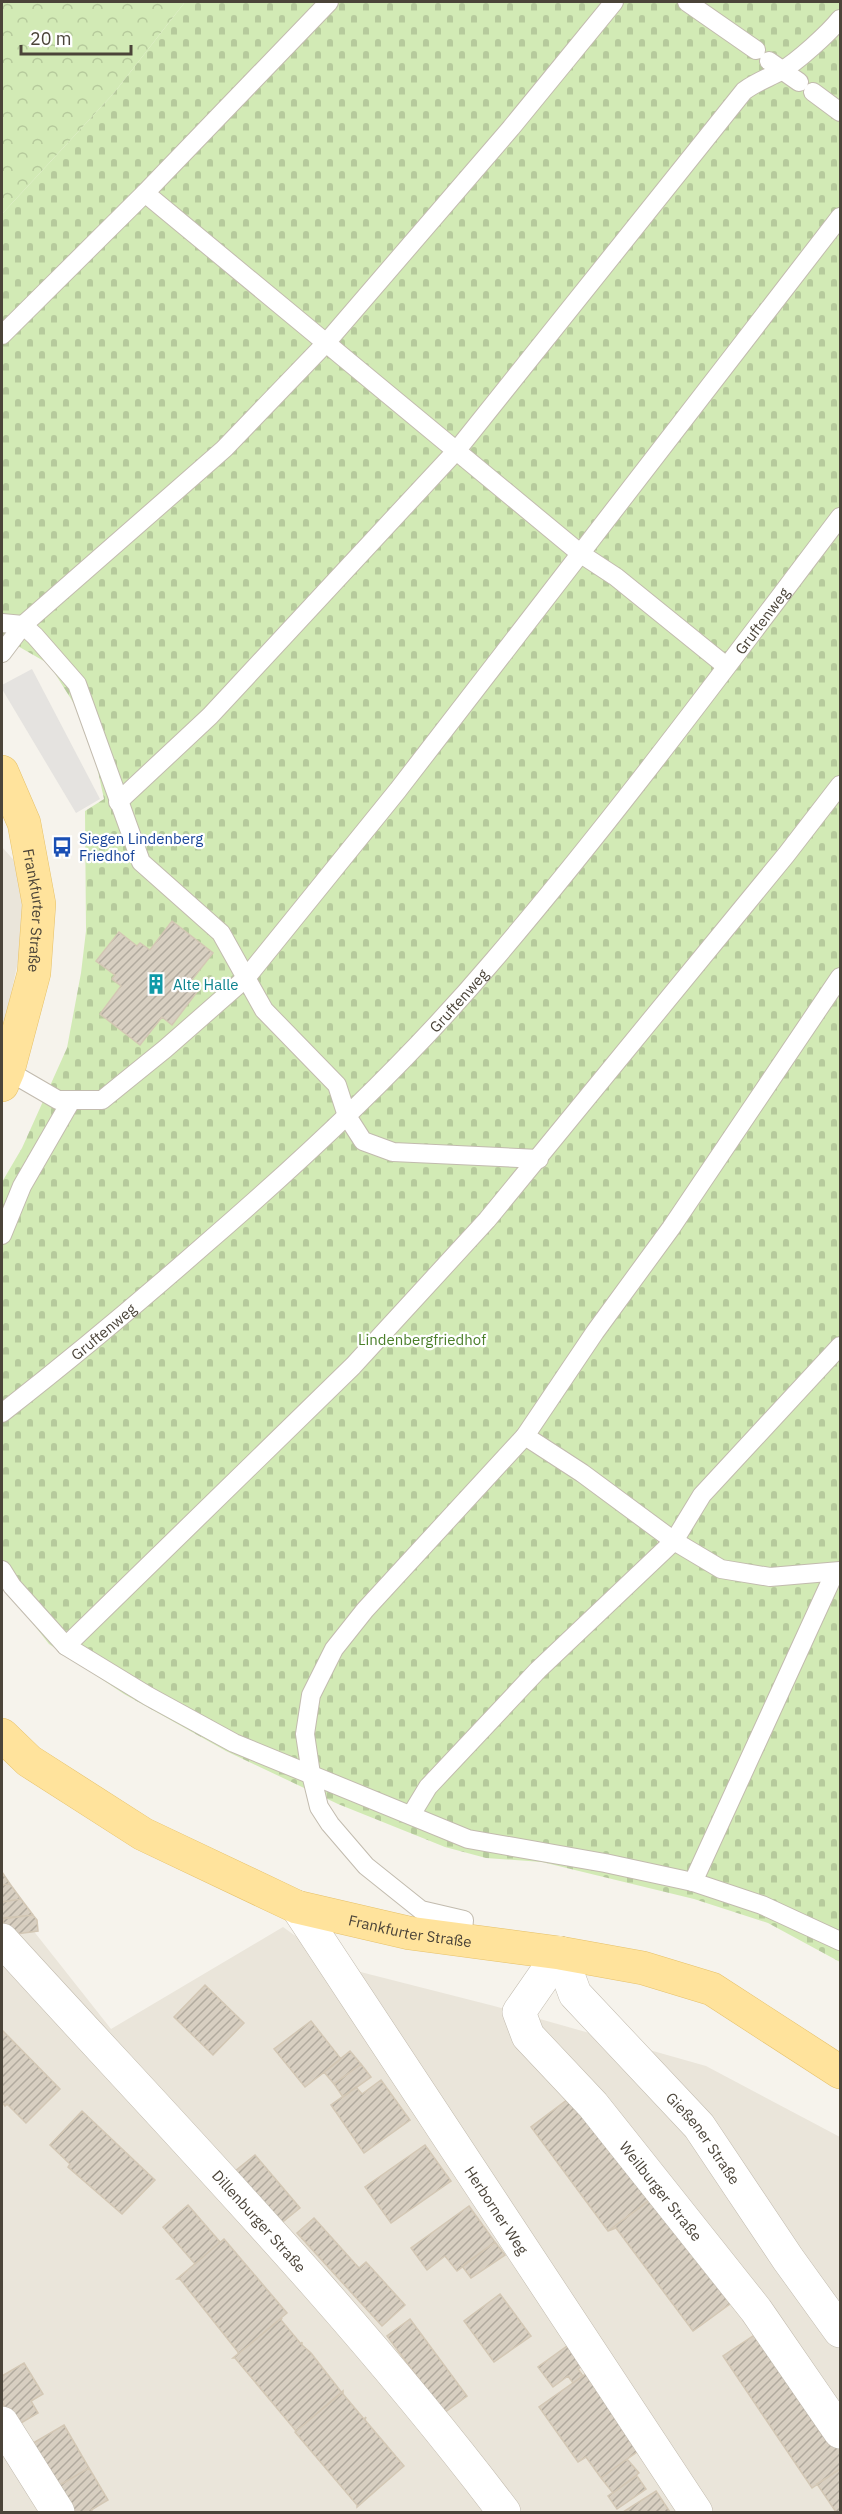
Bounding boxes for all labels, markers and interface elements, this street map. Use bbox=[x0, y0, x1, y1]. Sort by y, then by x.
scale bar bbox=[21, 18, 130, 56]
text: 20 m bbox=[30, 27, 72, 50]
street label: Gruftenweg bbox=[730, 583, 793, 658]
place label: Siegen Lindenberg Friedhof bbox=[79, 829, 203, 865]
bus stop icon: Siegen Lindenberg Friedhof bbox=[50, 835, 74, 859]
street label: Frankfurter Straße bbox=[19, 847, 49, 973]
street label: Gruftenweg bbox=[425, 965, 492, 1036]
building icon: Alte Halle bbox=[144, 972, 168, 996]
place label: Alte Halle bbox=[173, 975, 239, 994]
street label: Gruftenweg bbox=[67, 1299, 140, 1364]
park label: Lindenbergfriedhof bbox=[358, 1330, 486, 1349]
street label: Frankfurter Straße bbox=[347, 1910, 473, 1951]
street label: Gießener Straße bbox=[662, 2088, 745, 2188]
street label: Weilburger Straße bbox=[616, 2137, 707, 2245]
street label: Herborner Weg bbox=[461, 2162, 533, 2258]
street label: Dillenburger Straße bbox=[208, 2166, 311, 2276]

